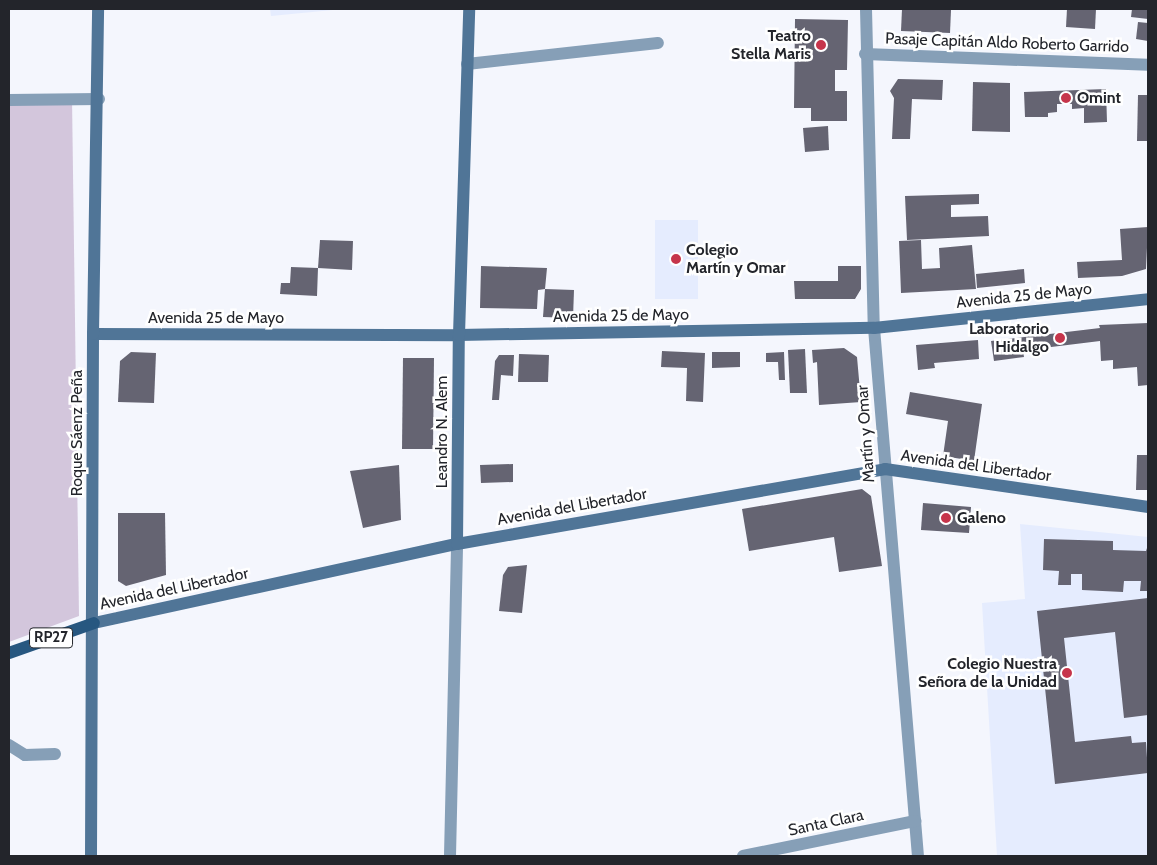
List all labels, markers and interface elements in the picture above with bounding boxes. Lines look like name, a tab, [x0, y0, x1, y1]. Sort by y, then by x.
place label: Teatro Stella Maris	[731, 26, 811, 64]
street label: Pasaje Capitán Aldo Roberto Garrido	[885, 29, 1129, 57]
marker: Teatro Stella Maris	[815, 39, 827, 51]
place label: Omint	[1077, 88, 1121, 108]
marker: Omint	[1059, 91, 1073, 105]
place label: Colegio Martín y Omar	[686, 240, 786, 278]
marker: Colegio Martín y Omar	[670, 253, 682, 265]
street label: Avenida 25 de Mayo	[955, 279, 1093, 313]
street label: Avenida 25 de Mayo	[553, 305, 689, 327]
street label: Avenida 25 de Mayo	[148, 308, 284, 328]
place label: Laboratorio Hidalgo	[969, 319, 1049, 357]
marker: Laboratorio Hidalgo	[1053, 331, 1067, 345]
street label: Roque Sáenz Peña	[67, 370, 87, 496]
street label: Leandro N. Alem	[432, 376, 452, 488]
street label: Martín y Omar	[853, 385, 879, 483]
street label: Avenida del Libertador	[900, 446, 1052, 486]
street label: Avenida del Libertador	[496, 484, 648, 530]
place label: Galeno	[957, 508, 1006, 528]
marker: Galeno	[939, 511, 953, 525]
street label: Avenida del Libertador	[98, 564, 250, 614]
road number: RP27	[28, 626, 74, 650]
place label: Colegio Nuestra Señora de la Unidad	[918, 654, 1057, 692]
marker: Colegio Nuestra Señora de la Unidad	[1061, 667, 1073, 679]
street label: Santa Clara	[787, 806, 865, 840]

